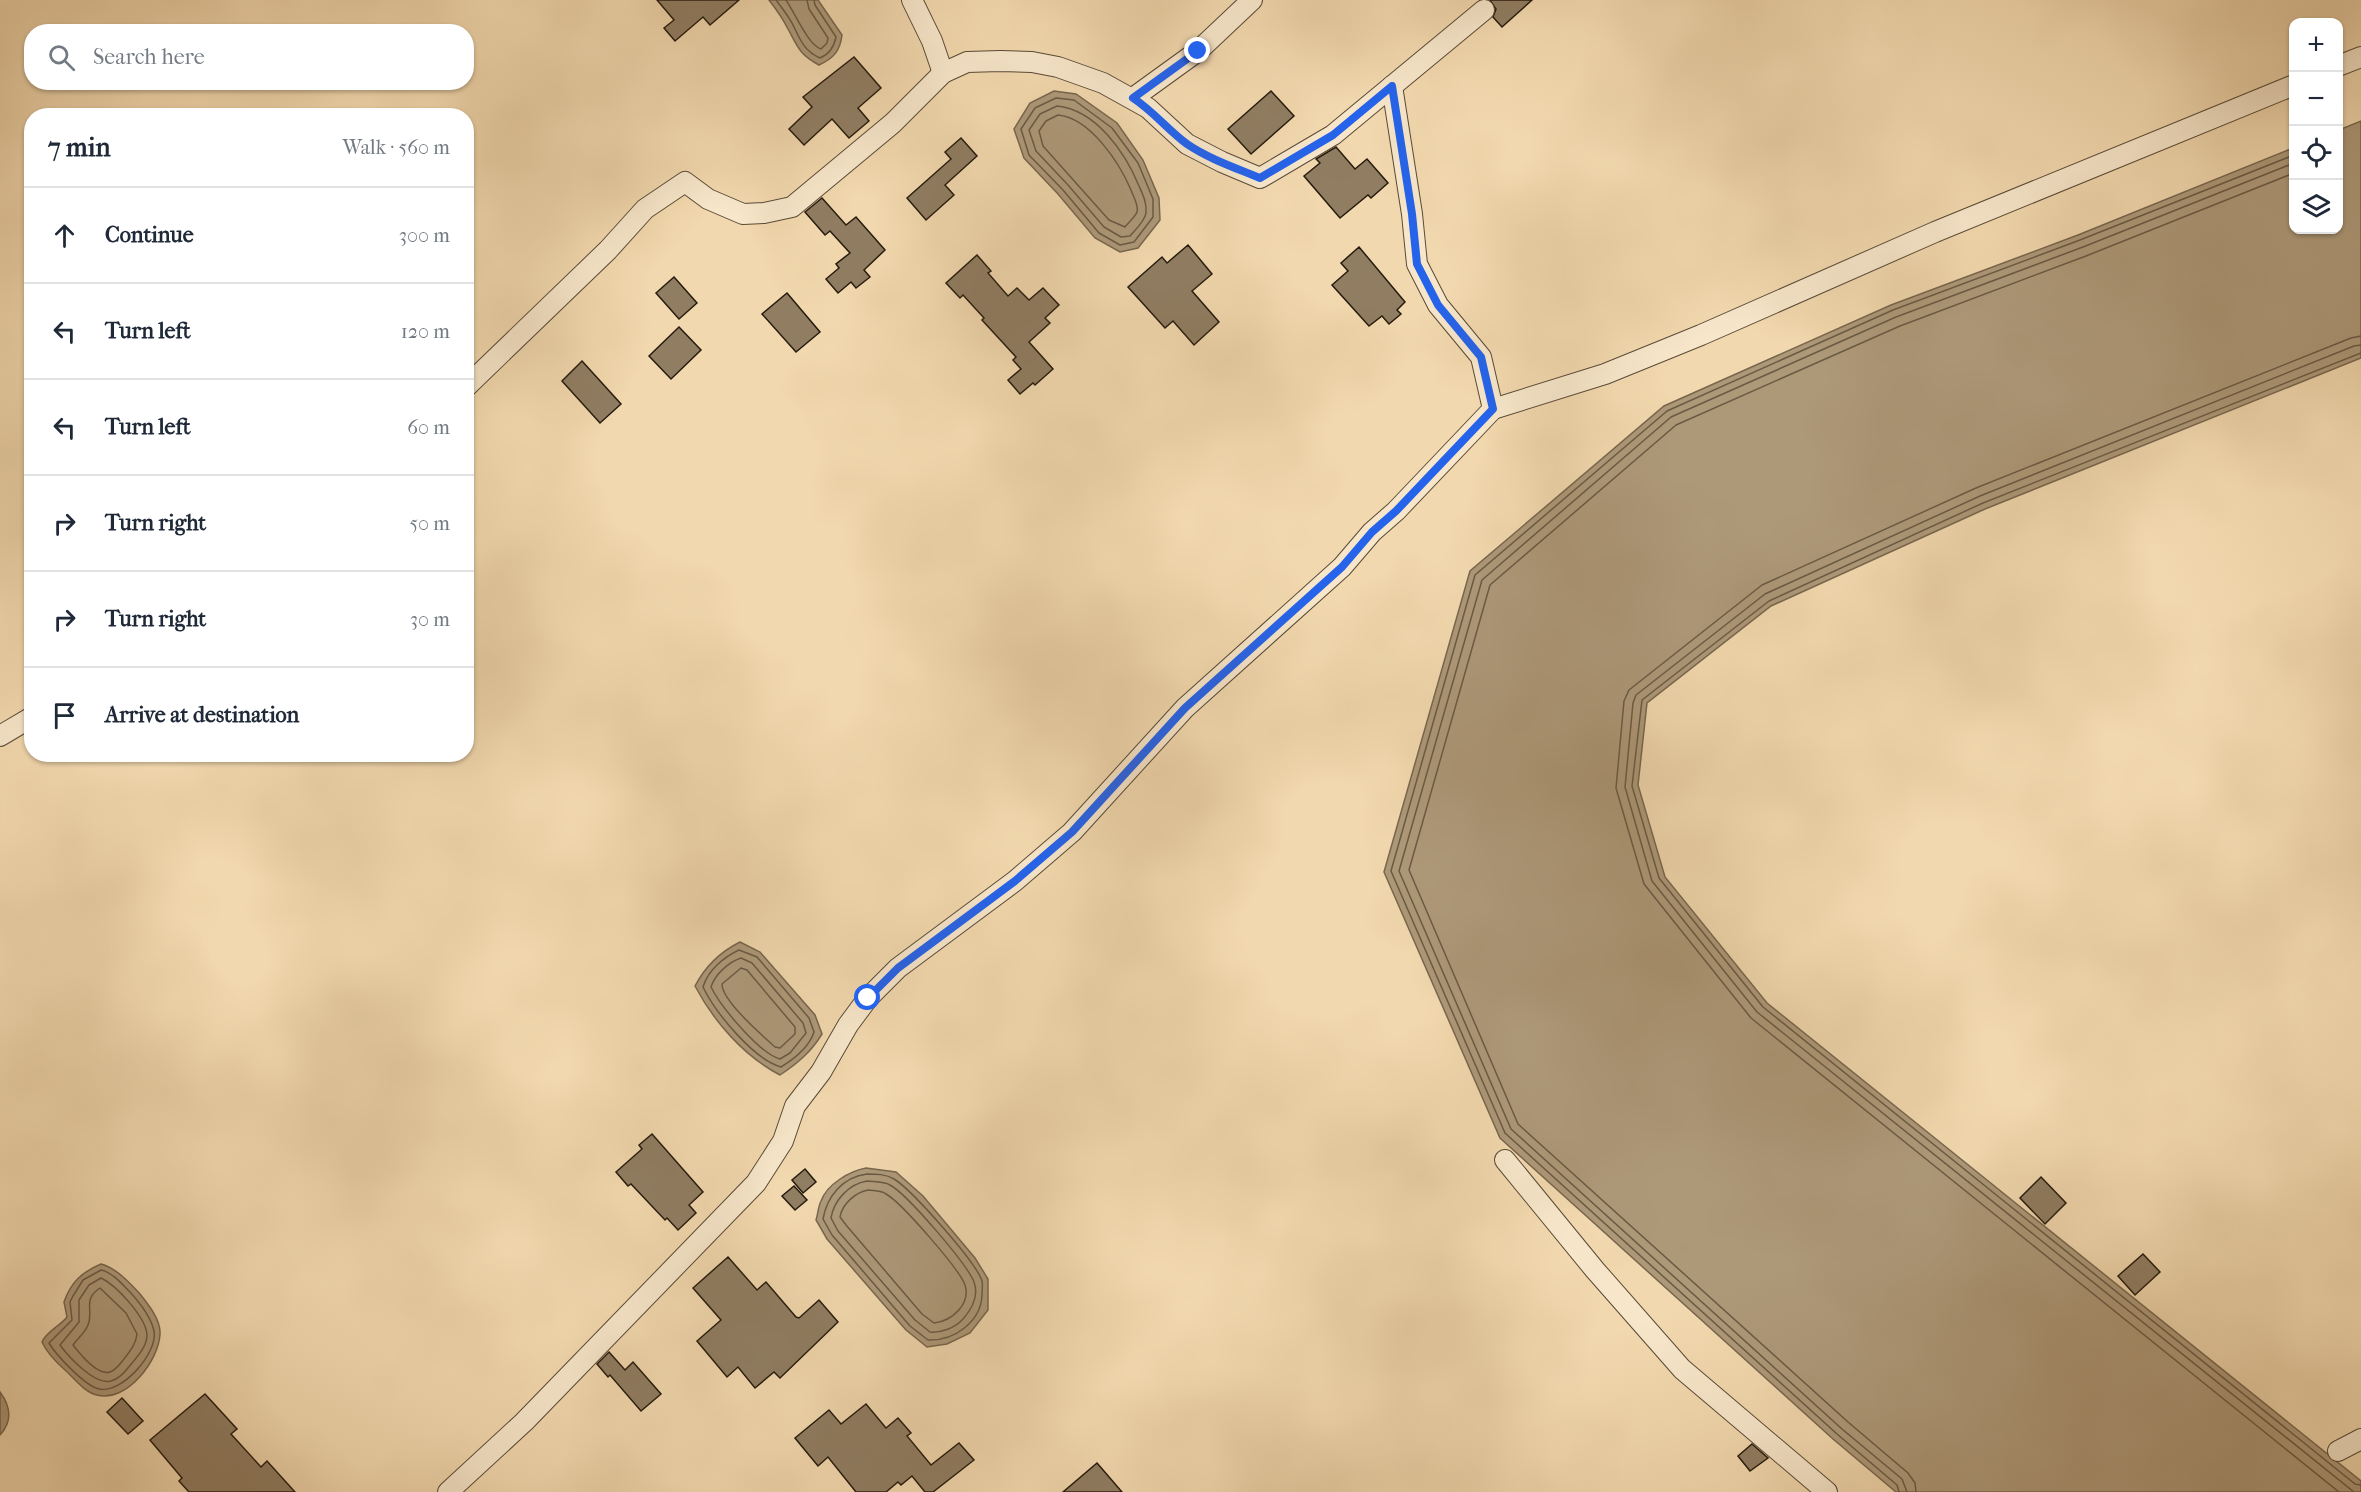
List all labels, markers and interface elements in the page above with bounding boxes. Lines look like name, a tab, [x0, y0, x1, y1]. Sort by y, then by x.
map controls	[2289, 18, 2343, 234]
button: +	[2289, 18, 2343, 72]
search box	[24, 24, 474, 90]
route end	[1184, 37, 1210, 63]
icon: search	[45, 41, 78, 74]
text: Search here	[93, 44, 205, 70]
button: −	[2289, 72, 2343, 126]
button: locate	[2289, 126, 2343, 180]
text: 7 min	[48, 132, 111, 163]
text: Walk · 560 m	[343, 136, 450, 159]
button: layers	[2289, 180, 2343, 234]
icon: ahead	[48, 219, 81, 252]
text: Continue	[105, 222, 194, 248]
text: 300 m	[399, 224, 450, 247]
icon: left	[48, 315, 81, 348]
text: Turn left	[105, 318, 191, 344]
text: 120 m	[401, 320, 450, 343]
icon: left	[48, 411, 81, 444]
text: Turn left	[105, 414, 191, 440]
text: 60 m	[407, 416, 450, 439]
icon: right	[48, 507, 81, 540]
text: Turn right	[105, 510, 206, 536]
text: 50 m	[409, 512, 450, 535]
icon: right	[48, 603, 81, 636]
text: Turn right	[105, 606, 206, 632]
text: 30 m	[410, 608, 450, 631]
icon: arrive	[48, 699, 81, 732]
text: Arrive at destination	[105, 702, 299, 728]
route start	[854, 984, 880, 1010]

